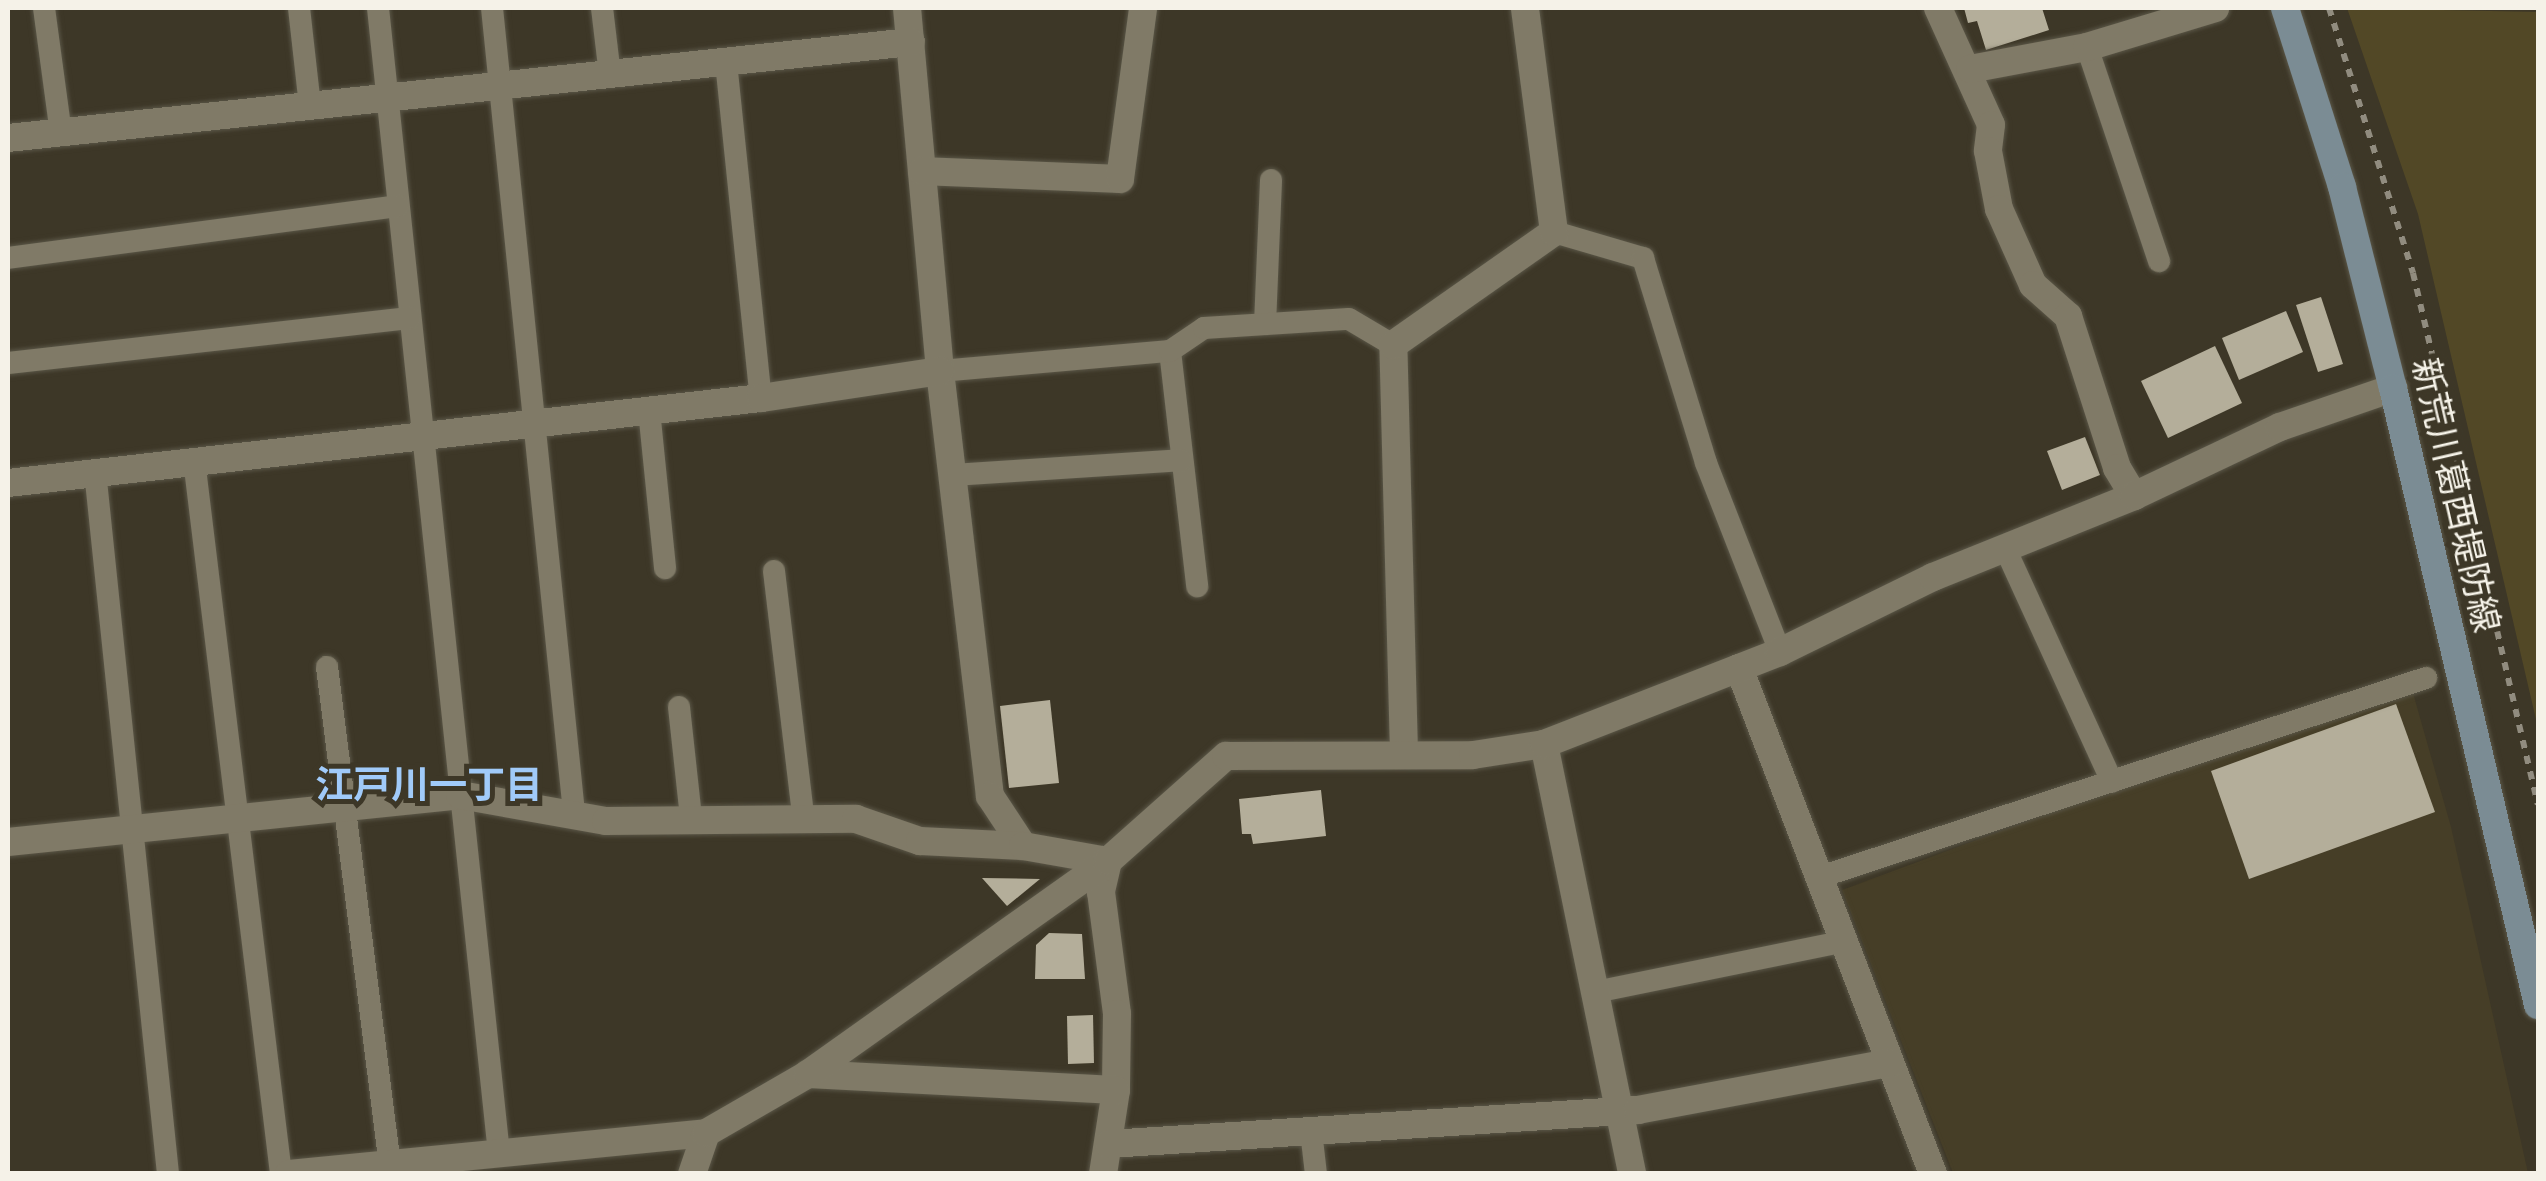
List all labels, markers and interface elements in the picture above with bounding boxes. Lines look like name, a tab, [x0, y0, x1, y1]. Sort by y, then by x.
street label: 新荒川葛西堤防線	[2405, 354, 2509, 636]
district label: 江戸川一丁目	[315, 761, 543, 807]

